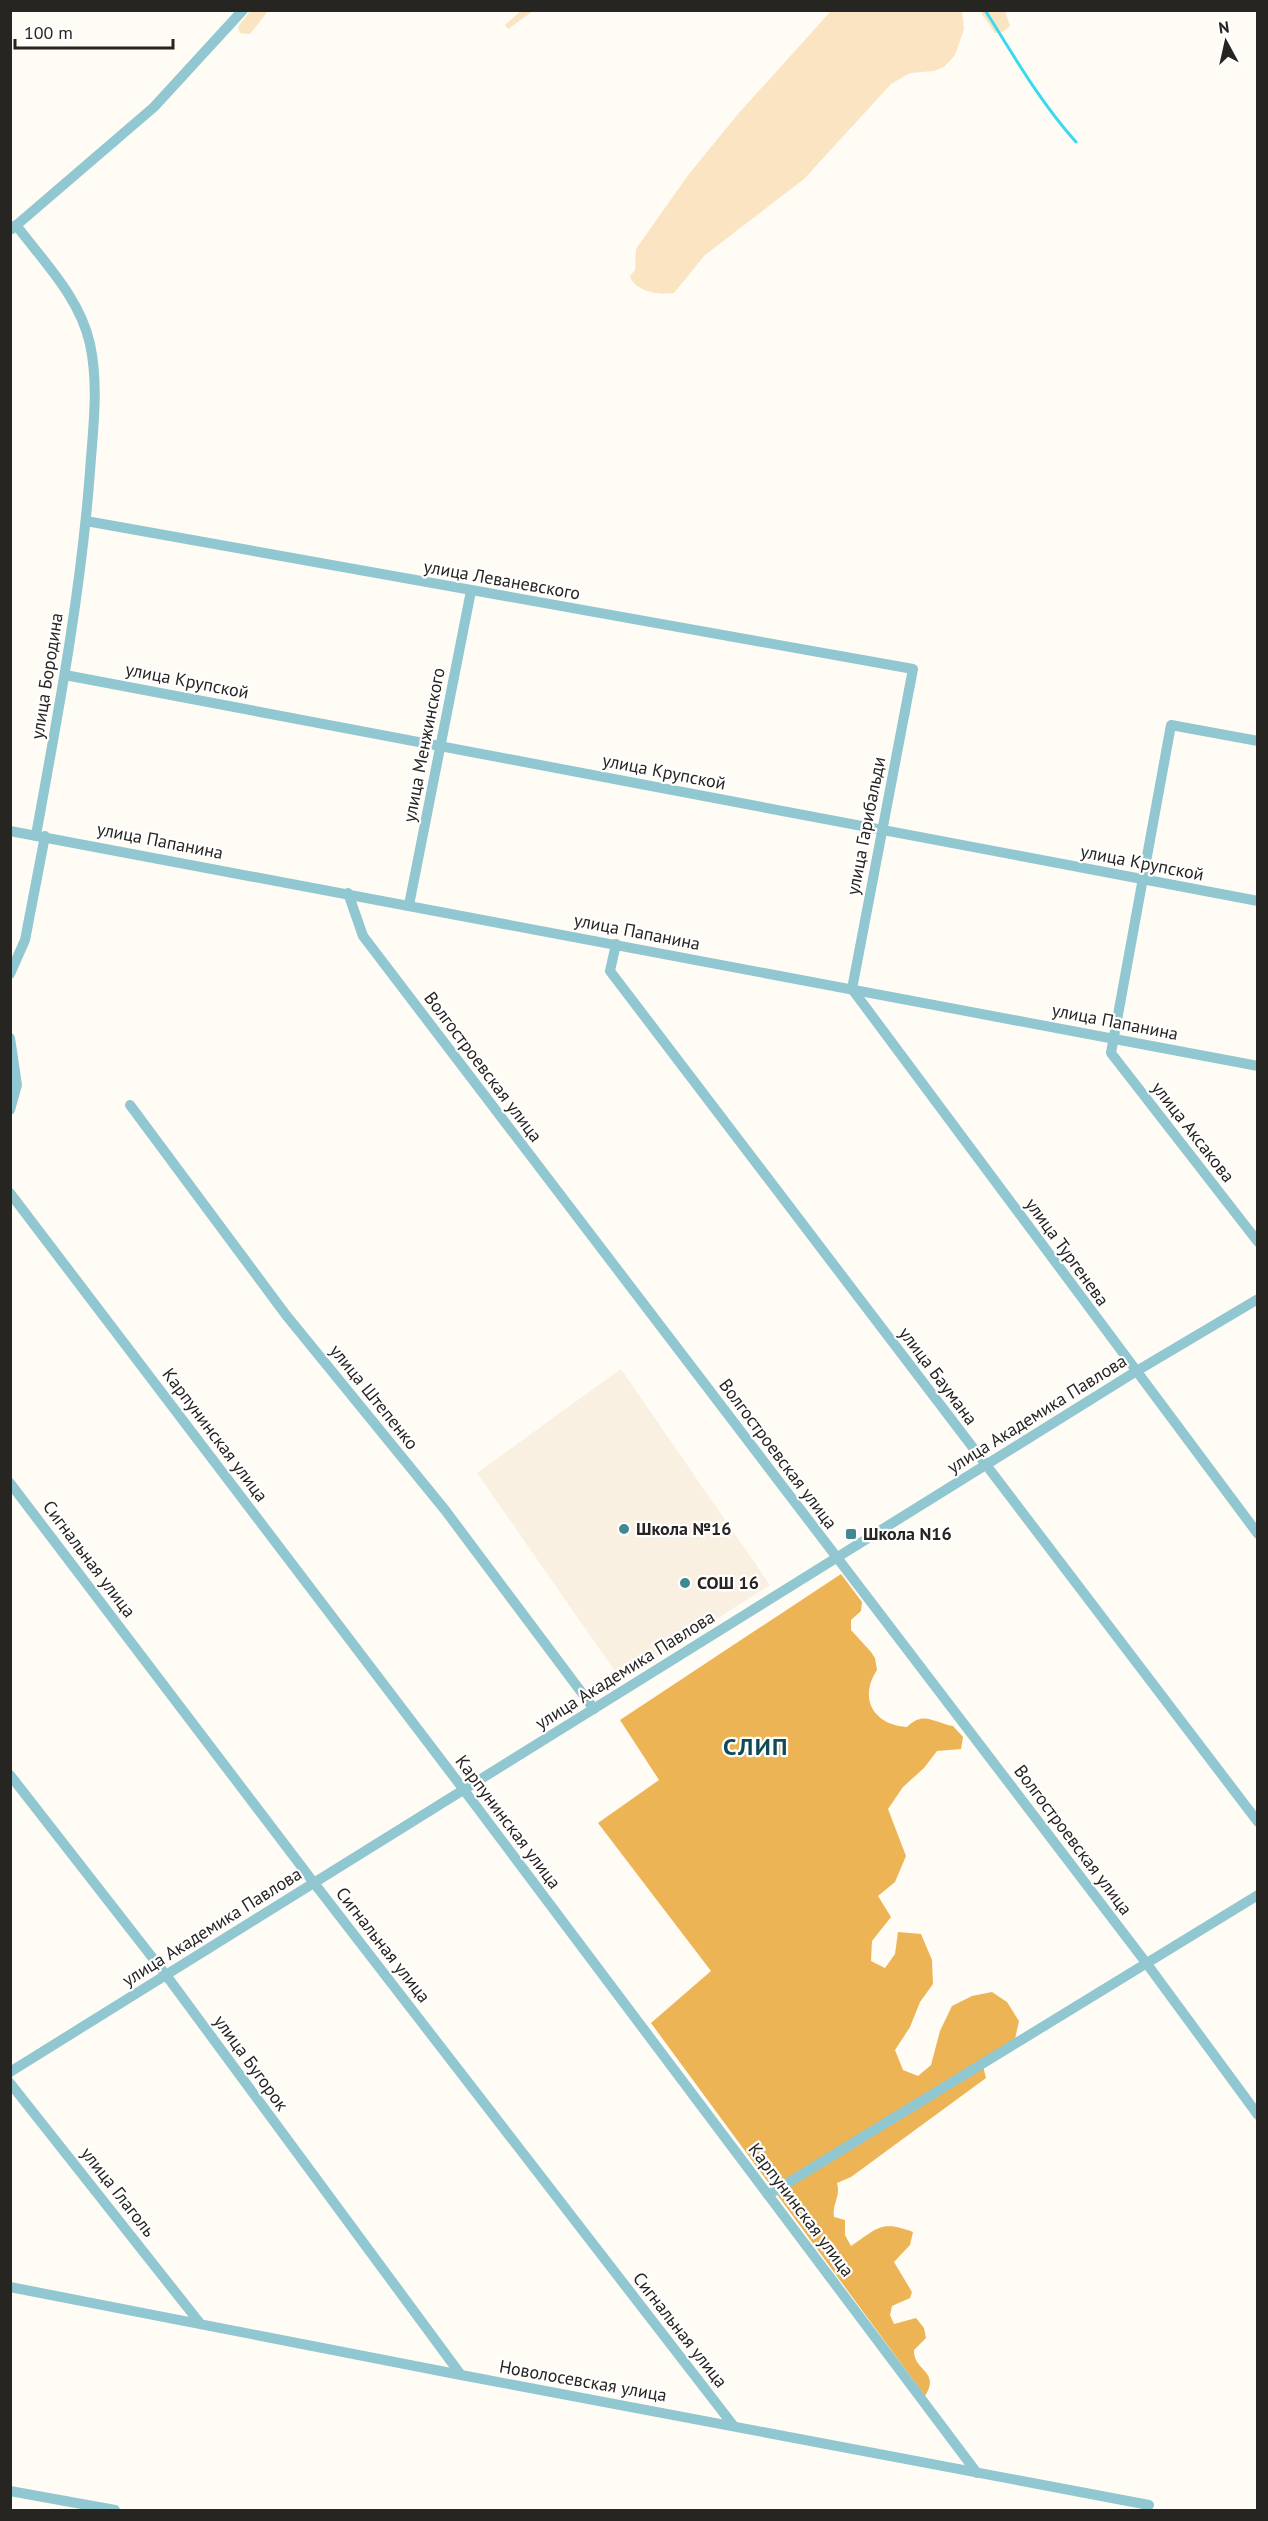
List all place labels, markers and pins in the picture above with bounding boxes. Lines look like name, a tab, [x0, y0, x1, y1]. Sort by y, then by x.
place label: Школа №16	[636, 1517, 731, 1540]
marker: Школа №16	[617, 1522, 631, 1536]
place label: Школа N16	[863, 1522, 952, 1545]
marker: Школа N16	[844, 1527, 858, 1541]
place label: СОШ 16	[697, 1571, 759, 1594]
marker: СОШ 16	[678, 1576, 692, 1590]

